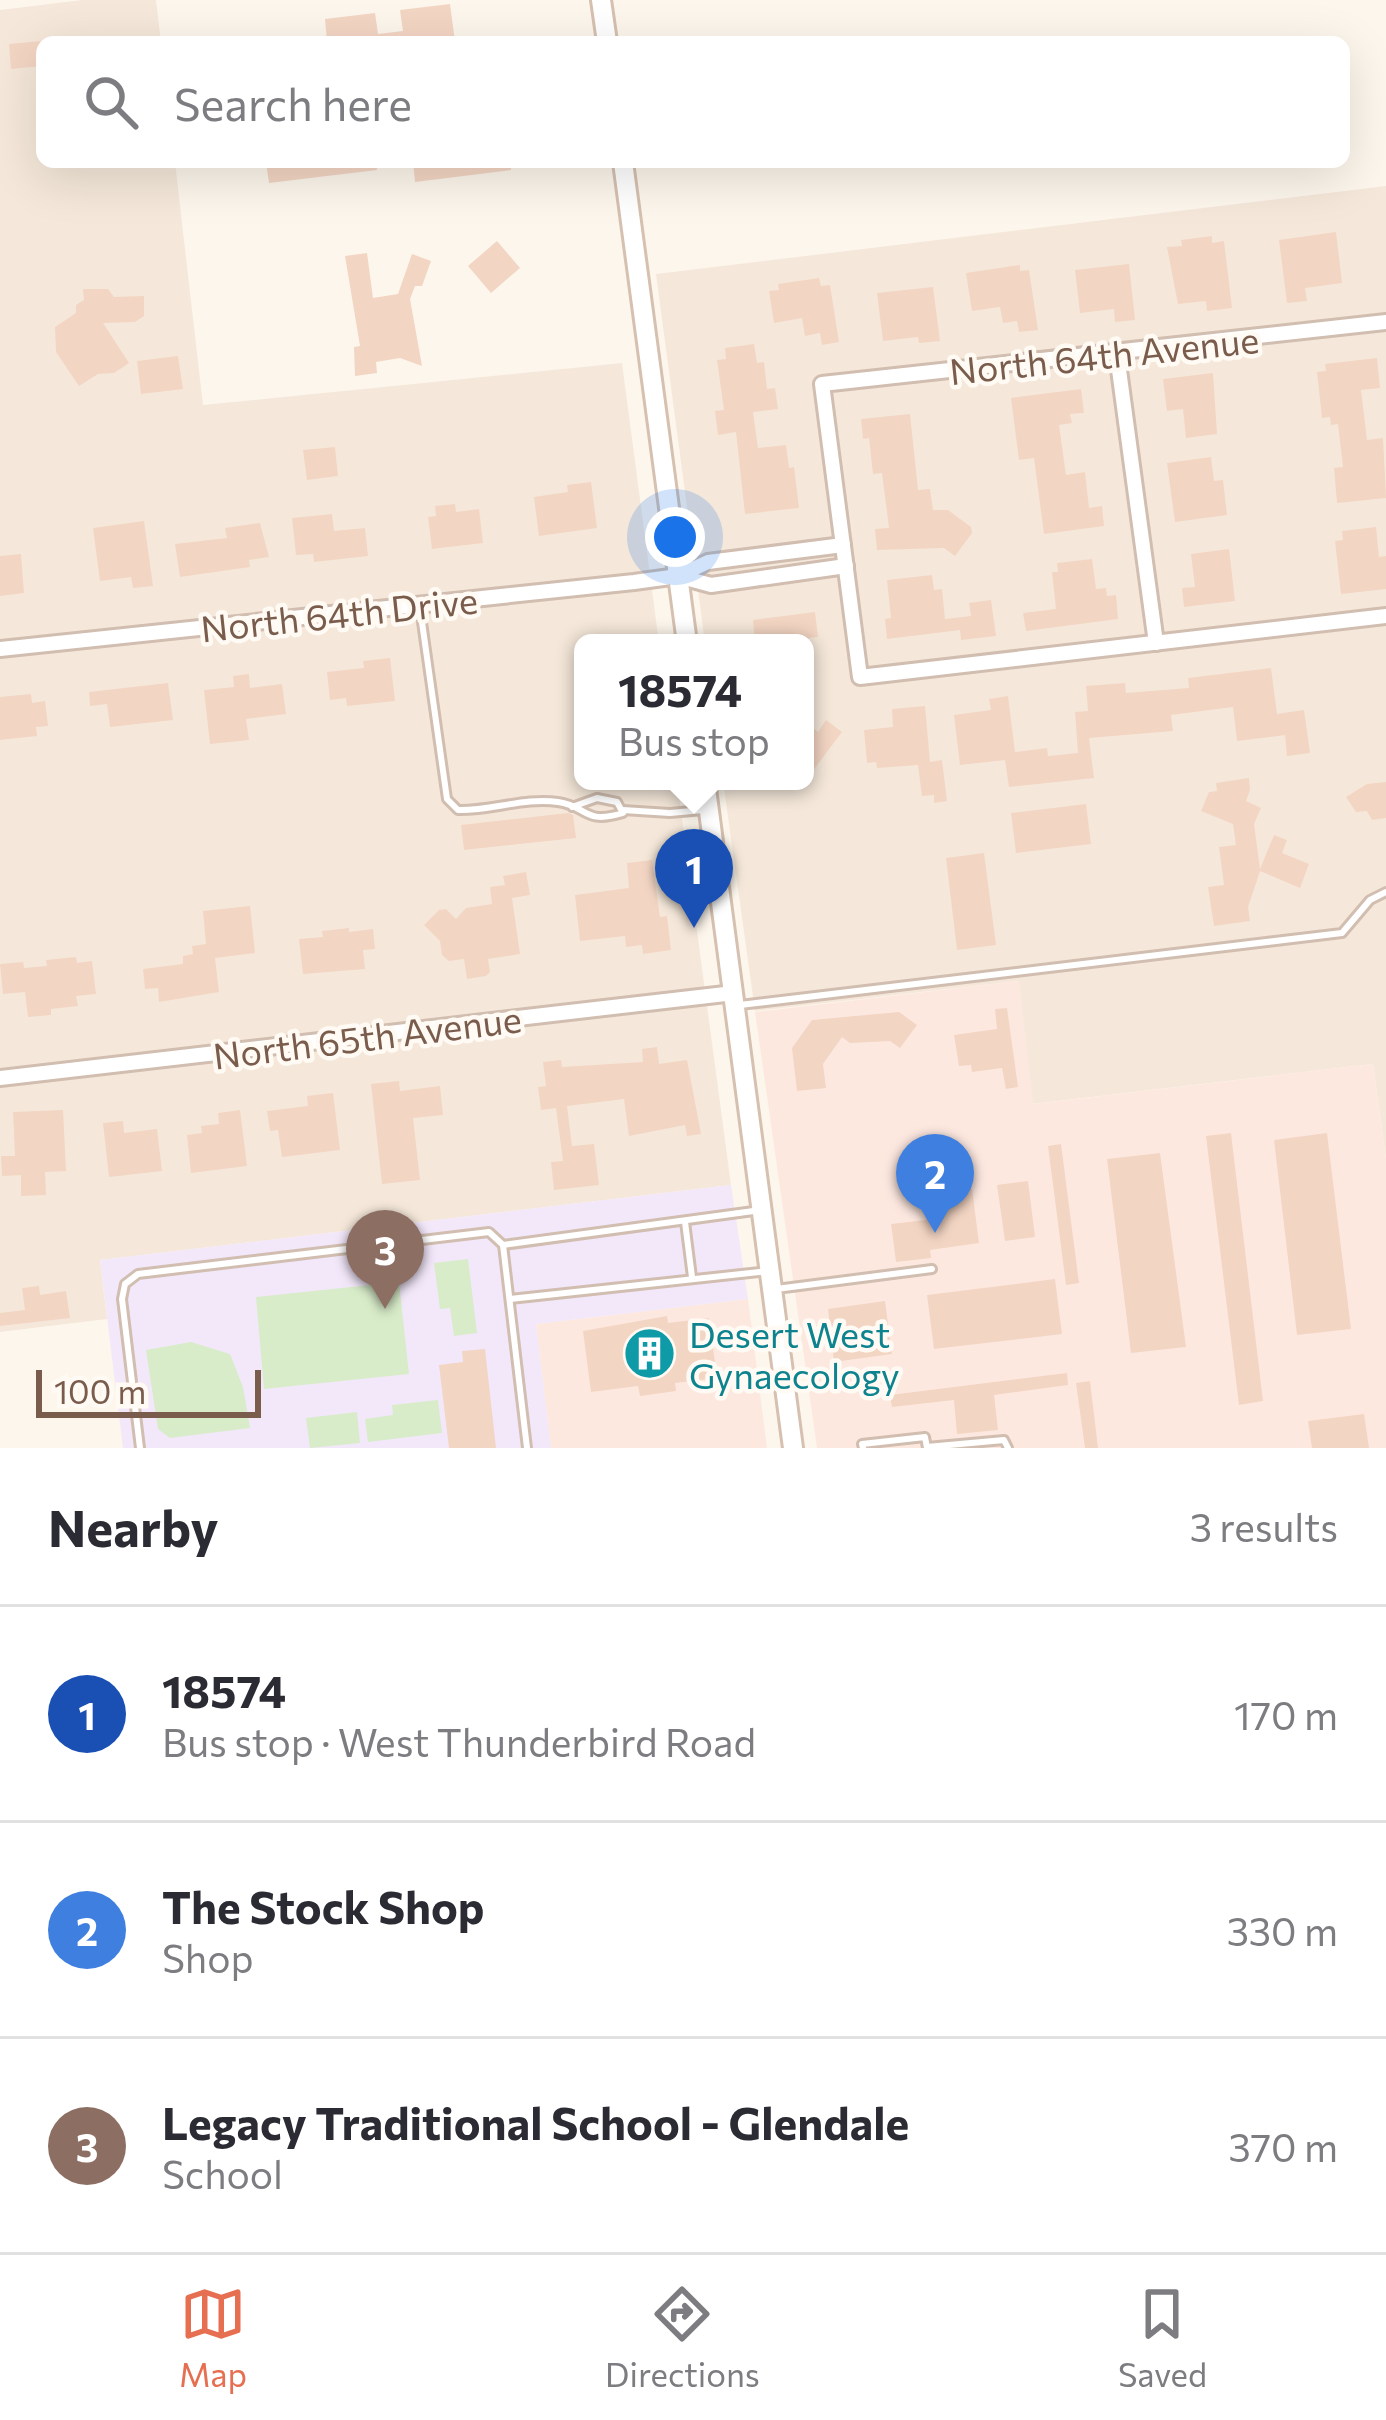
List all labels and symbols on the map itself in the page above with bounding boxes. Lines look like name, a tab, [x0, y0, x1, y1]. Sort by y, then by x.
street label: North 64th Avenue	[947, 316, 1261, 392]
your location	[645, 507, 705, 567]
street label: North 64th Drive	[198, 577, 480, 649]
pin: 1	[655, 829, 733, 928]
street label: North 65th Avenue	[210, 995, 524, 1077]
pin: 2	[896, 1134, 974, 1233]
pin: 3	[346, 1210, 424, 1309]
place label: Desert West Gynaecology	[689, 1311, 900, 1396]
building icon: Desert West Gynaecology	[622, 1326, 678, 1382]
scale bar	[36, 1364, 261, 1417]

